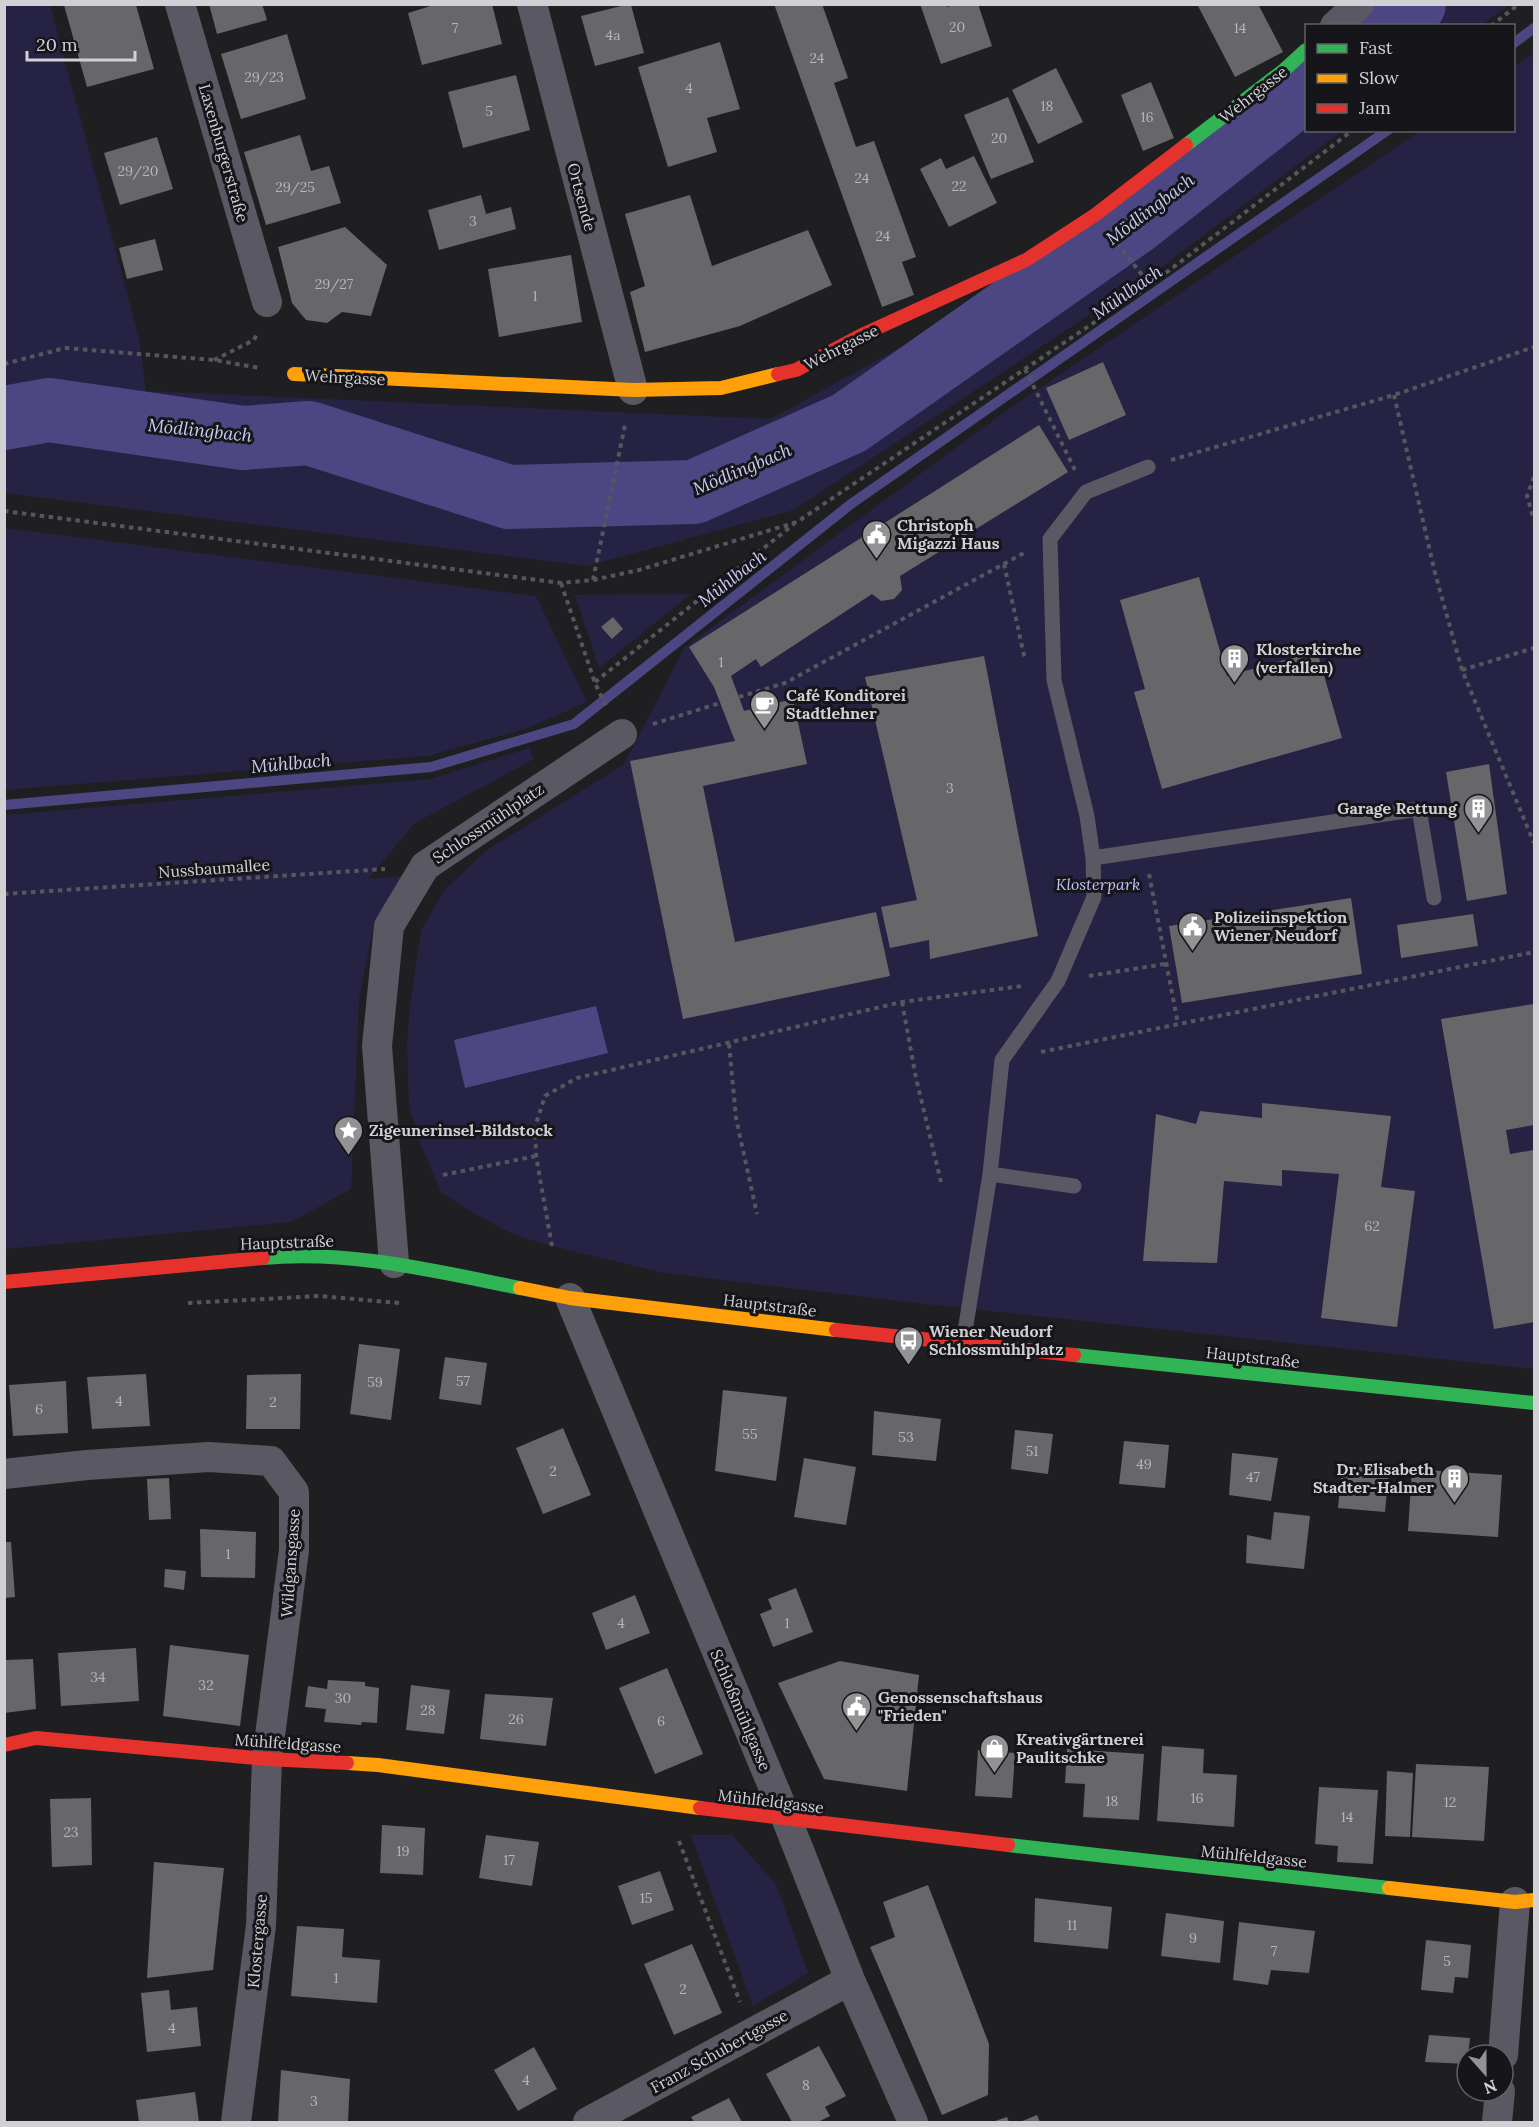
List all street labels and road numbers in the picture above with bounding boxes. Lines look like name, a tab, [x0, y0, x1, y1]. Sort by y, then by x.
street label: Wehrgasse	[1215, 61, 1291, 127]
street label: Laxenburgerstraße	[195, 82, 253, 225]
street label: Ortsende	[563, 161, 601, 234]
street label: Wehrgasse	[800, 320, 882, 374]
street label: Wehrgasse	[304, 365, 386, 389]
street label: Schlossmühlplatz	[429, 778, 547, 868]
street label: Nussbaumallee	[157, 854, 271, 882]
street label: Hauptstraße	[240, 1230, 335, 1254]
street label: Hauptstraße	[722, 1289, 818, 1321]
street label: Hauptstraße	[1205, 1342, 1301, 1372]
street label: Wildgansgasse	[276, 1508, 304, 1618]
street label: Schloßmühlgasse	[706, 1646, 776, 1774]
street label: Mühlfeldgasse	[234, 1729, 342, 1757]
street label: Mühlfeldgasse	[717, 1785, 825, 1817]
street label: Mühlfeldgasse	[1200, 1840, 1308, 1872]
street label: Klostergasse	[243, 1893, 271, 1989]
street label: Franz Schubertgasse	[647, 2005, 792, 2097]

